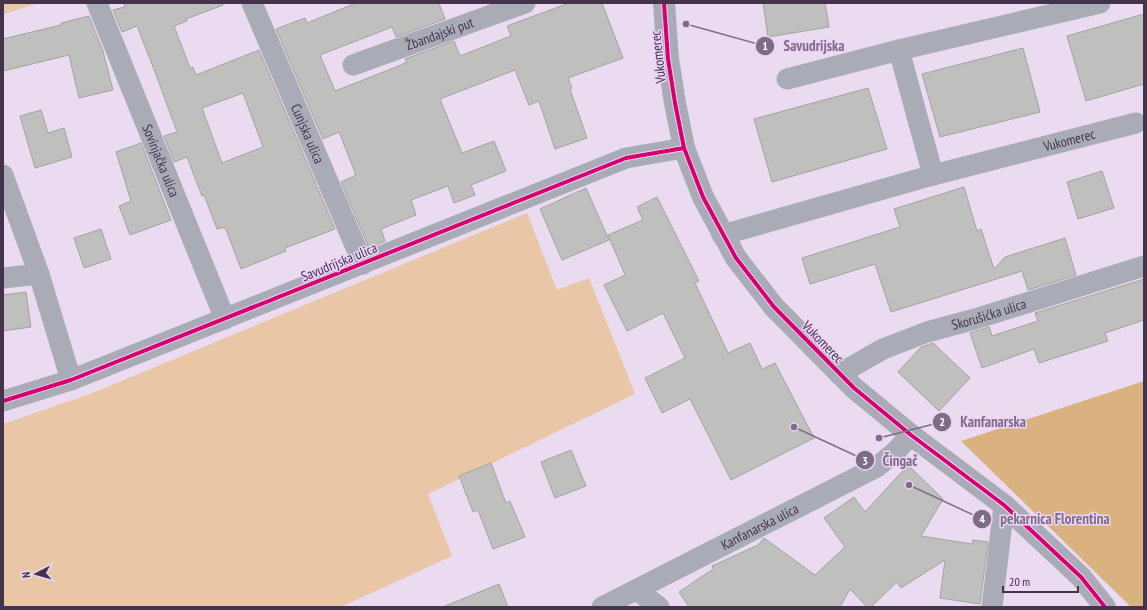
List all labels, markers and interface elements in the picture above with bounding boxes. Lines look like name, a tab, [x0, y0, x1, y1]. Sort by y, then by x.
street label: Žbandajski put	[403, 13, 476, 54]
street label: Vukomerec	[646, 30, 670, 85]
callout: Savudrijska	[755, 33, 852, 60]
text: Savudrijska	[784, 36, 844, 55]
text: 1	[762, 38, 768, 53]
street label: Cunjska ulica	[287, 101, 328, 166]
street label: Sovinjačka ulica	[138, 121, 184, 200]
street label: Vukomerec	[1040, 125, 1097, 156]
street label: Savudrijska ulica	[298, 239, 380, 285]
street label: Skorušićka ulica	[949, 295, 1028, 334]
street label: Vukomerec	[798, 316, 848, 367]
callout: Kanfanarska	[932, 409, 1034, 436]
text: Kanfanarska	[960, 412, 1026, 431]
text: 2	[939, 414, 945, 429]
callout: Čingač	[855, 447, 926, 474]
text: Čingač	[882, 451, 918, 470]
text: 3	[862, 453, 868, 468]
street label: Kanfanarska ulica	[718, 499, 802, 554]
callout: pekarnica Florentina	[972, 506, 1118, 533]
text: pekarnica Florentina	[1000, 509, 1110, 528]
text: 4	[979, 511, 985, 526]
north arrow	[16, 554, 56, 594]
scale bar	[1003, 568, 1078, 594]
text: N	[19, 571, 33, 579]
text: 20 m	[1009, 574, 1030, 589]

